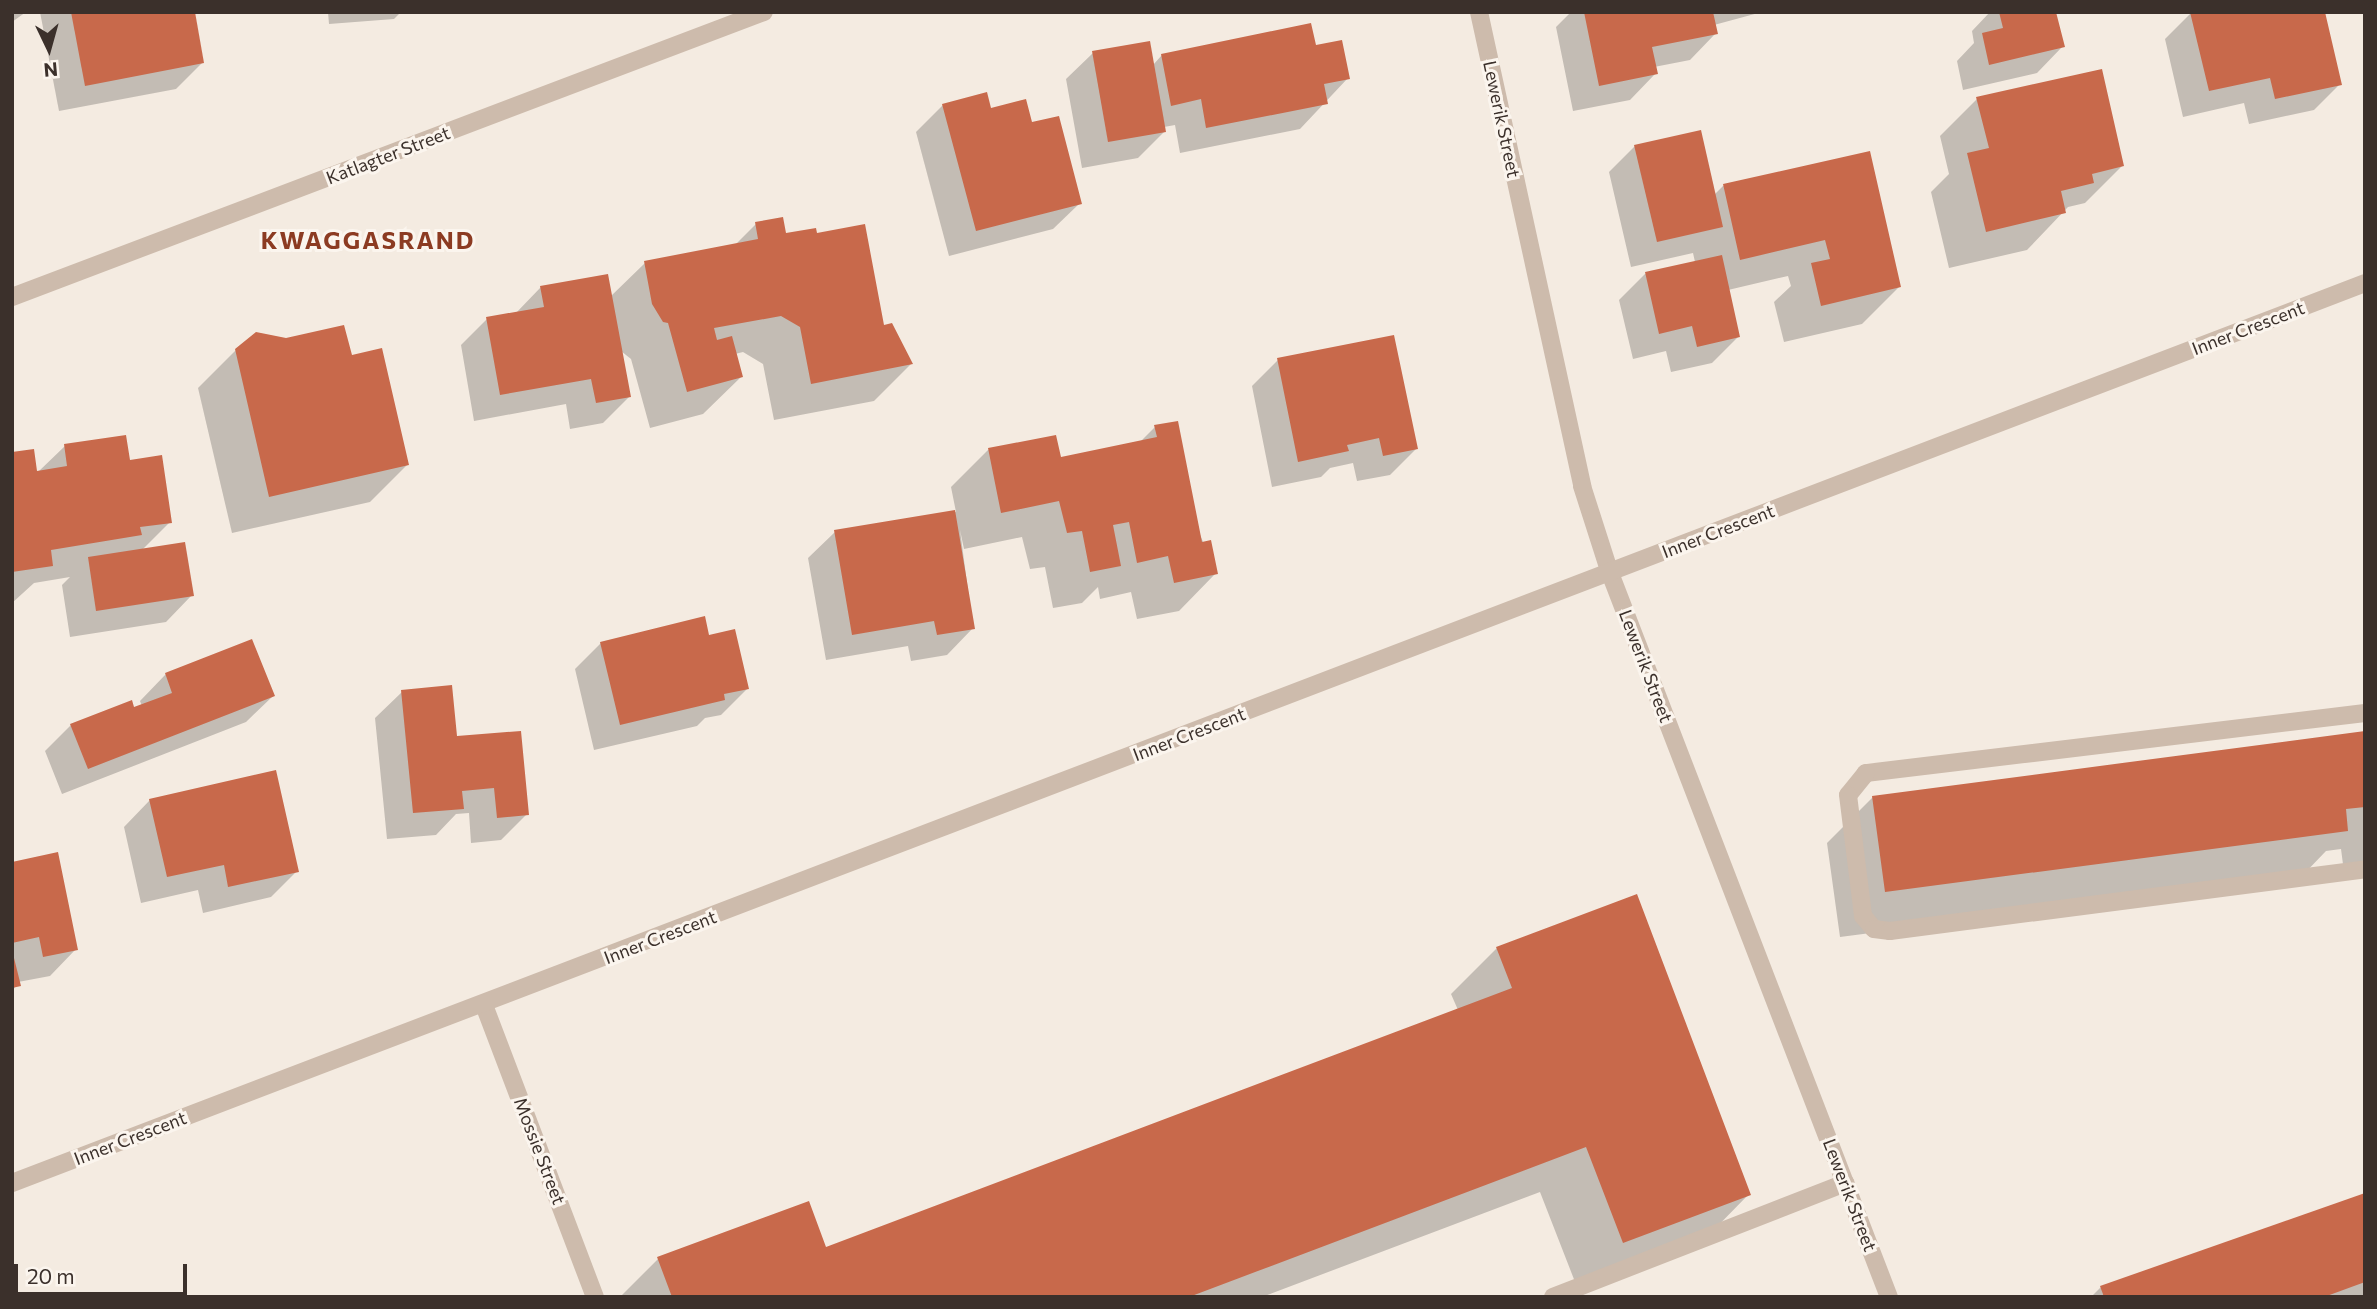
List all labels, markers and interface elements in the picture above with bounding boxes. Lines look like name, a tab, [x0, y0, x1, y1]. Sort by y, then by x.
north arrow	[14, 14, 84, 84]
text: N	[43, 58, 59, 82]
street label: Lewerik Street	[1479, 59, 1525, 179]
street label: Katlagter Street	[323, 121, 453, 189]
district label: KWAGGASRAND	[262, 226, 474, 254]
street label: Inner Crescent	[2189, 297, 2307, 359]
street label: Inner Crescent	[1659, 500, 1777, 562]
street label: Lewerik Street	[1615, 607, 1677, 725]
street label: Inner Crescent	[1130, 703, 1248, 765]
street label: Inner Crescent	[601, 906, 719, 968]
street label: Mossie Street	[510, 1095, 570, 1207]
street label: Inner Crescent	[71, 1107, 189, 1169]
street label: Lewerik Street	[1819, 1136, 1881, 1254]
scale bar	[18, 1250, 191, 1294]
text: 20 m	[27, 1263, 75, 1288]

